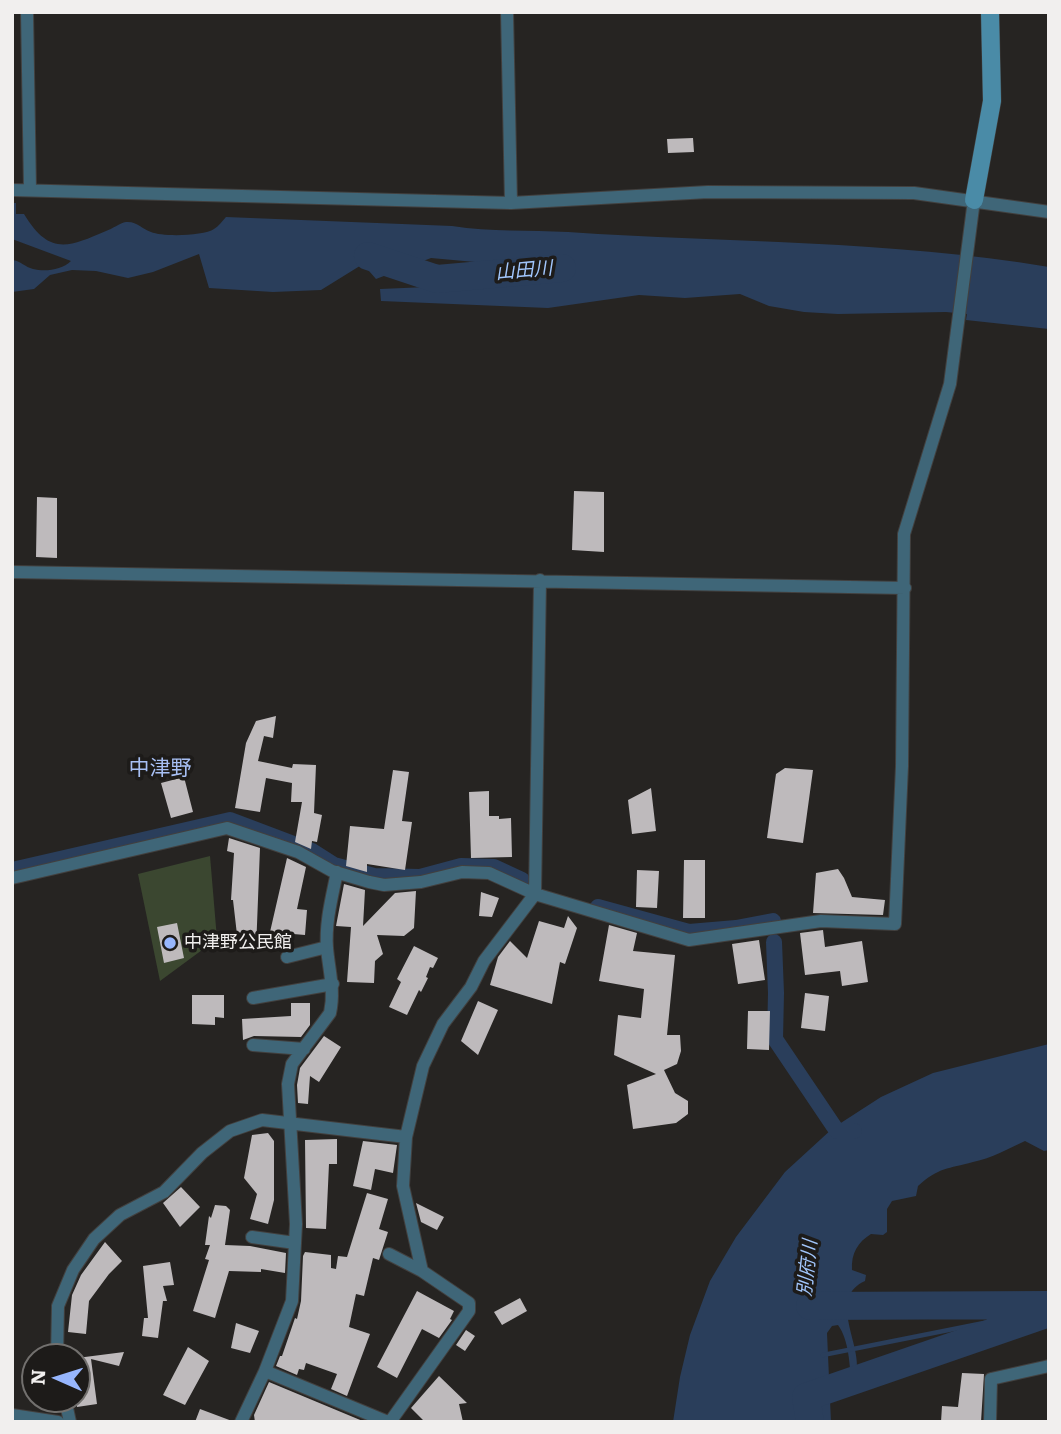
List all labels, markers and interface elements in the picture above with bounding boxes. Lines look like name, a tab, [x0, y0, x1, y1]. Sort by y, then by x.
water label: 山田川	[495, 257, 553, 285]
district label: 中津野	[129, 756, 191, 782]
place label: 中津野公民館	[184, 932, 292, 954]
marker: 中津野公民館	[162, 935, 178, 951]
water label: 別府川	[794, 1238, 822, 1298]
north arrow	[21, 1343, 91, 1413]
text: N	[23, 1368, 51, 1386]

